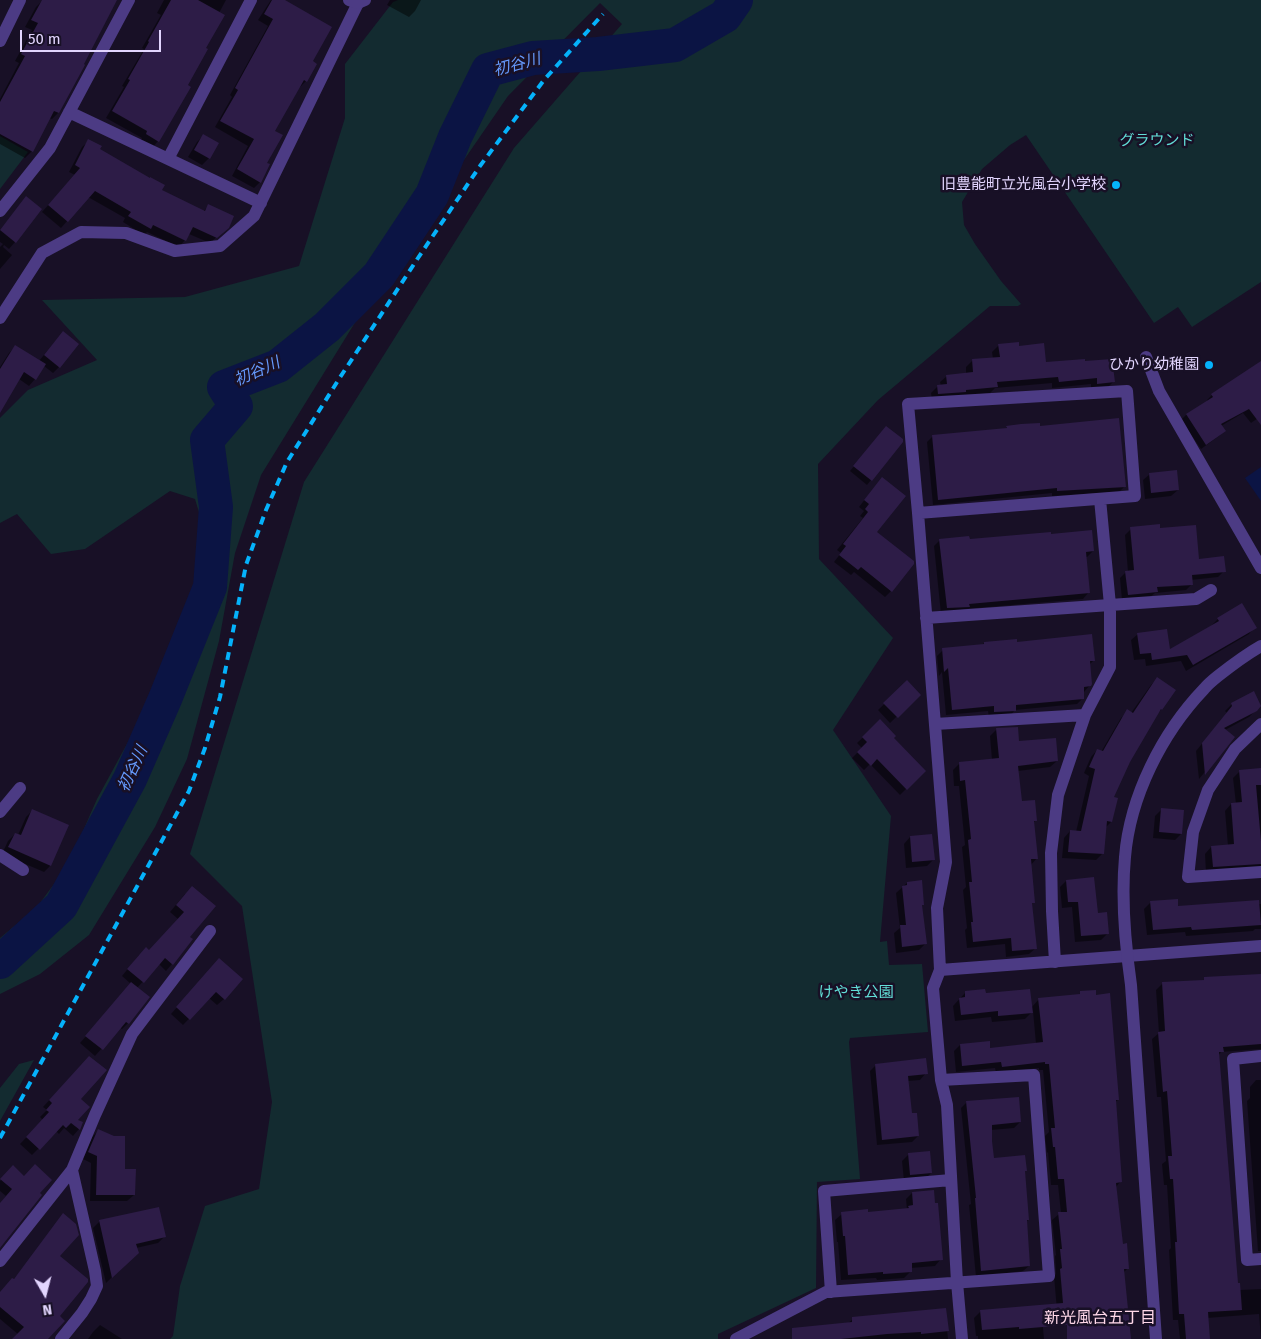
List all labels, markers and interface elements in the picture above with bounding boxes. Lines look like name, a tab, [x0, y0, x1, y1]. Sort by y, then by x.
scale bar	[22, 20, 164, 52]
text: 50 m	[28, 30, 61, 48]
water label: 初谷川	[491, 50, 543, 80]
park label: グラウンド	[1120, 132, 1194, 150]
place label: 旧豊能町立光風台小学校	[941, 176, 1106, 194]
marker: 旧豊能町立光風台小学校	[1110, 179, 1122, 191]
water label: 初谷川	[231, 353, 283, 391]
place label: ひかり幼稚園	[1109, 356, 1199, 374]
marker: ひかり幼稚園	[1203, 359, 1215, 371]
water label: 初谷川	[114, 743, 152, 795]
park label: けやき公園	[819, 984, 893, 1002]
north arrow	[20, 1269, 70, 1319]
text: N	[41, 1300, 53, 1318]
district label: 新光風台五丁目	[1044, 1309, 1156, 1329]

